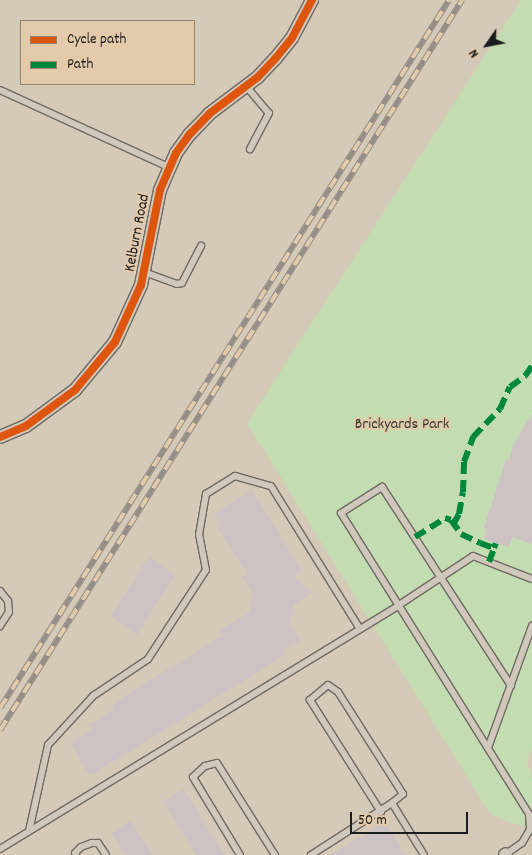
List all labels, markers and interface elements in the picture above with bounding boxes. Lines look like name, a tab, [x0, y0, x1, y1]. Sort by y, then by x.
legend	[20, 20, 195, 85]
north arrow	[462, 20, 512, 70]
text: Cycle path	[67, 29, 126, 51]
text: N	[464, 45, 485, 62]
text: Path	[67, 54, 93, 76]
street label: Kelburn Road	[121, 192, 155, 274]
park label: Brickyards Park	[355, 415, 449, 435]
scale bar	[352, 802, 470, 834]
text: 50 m	[358, 810, 387, 832]

